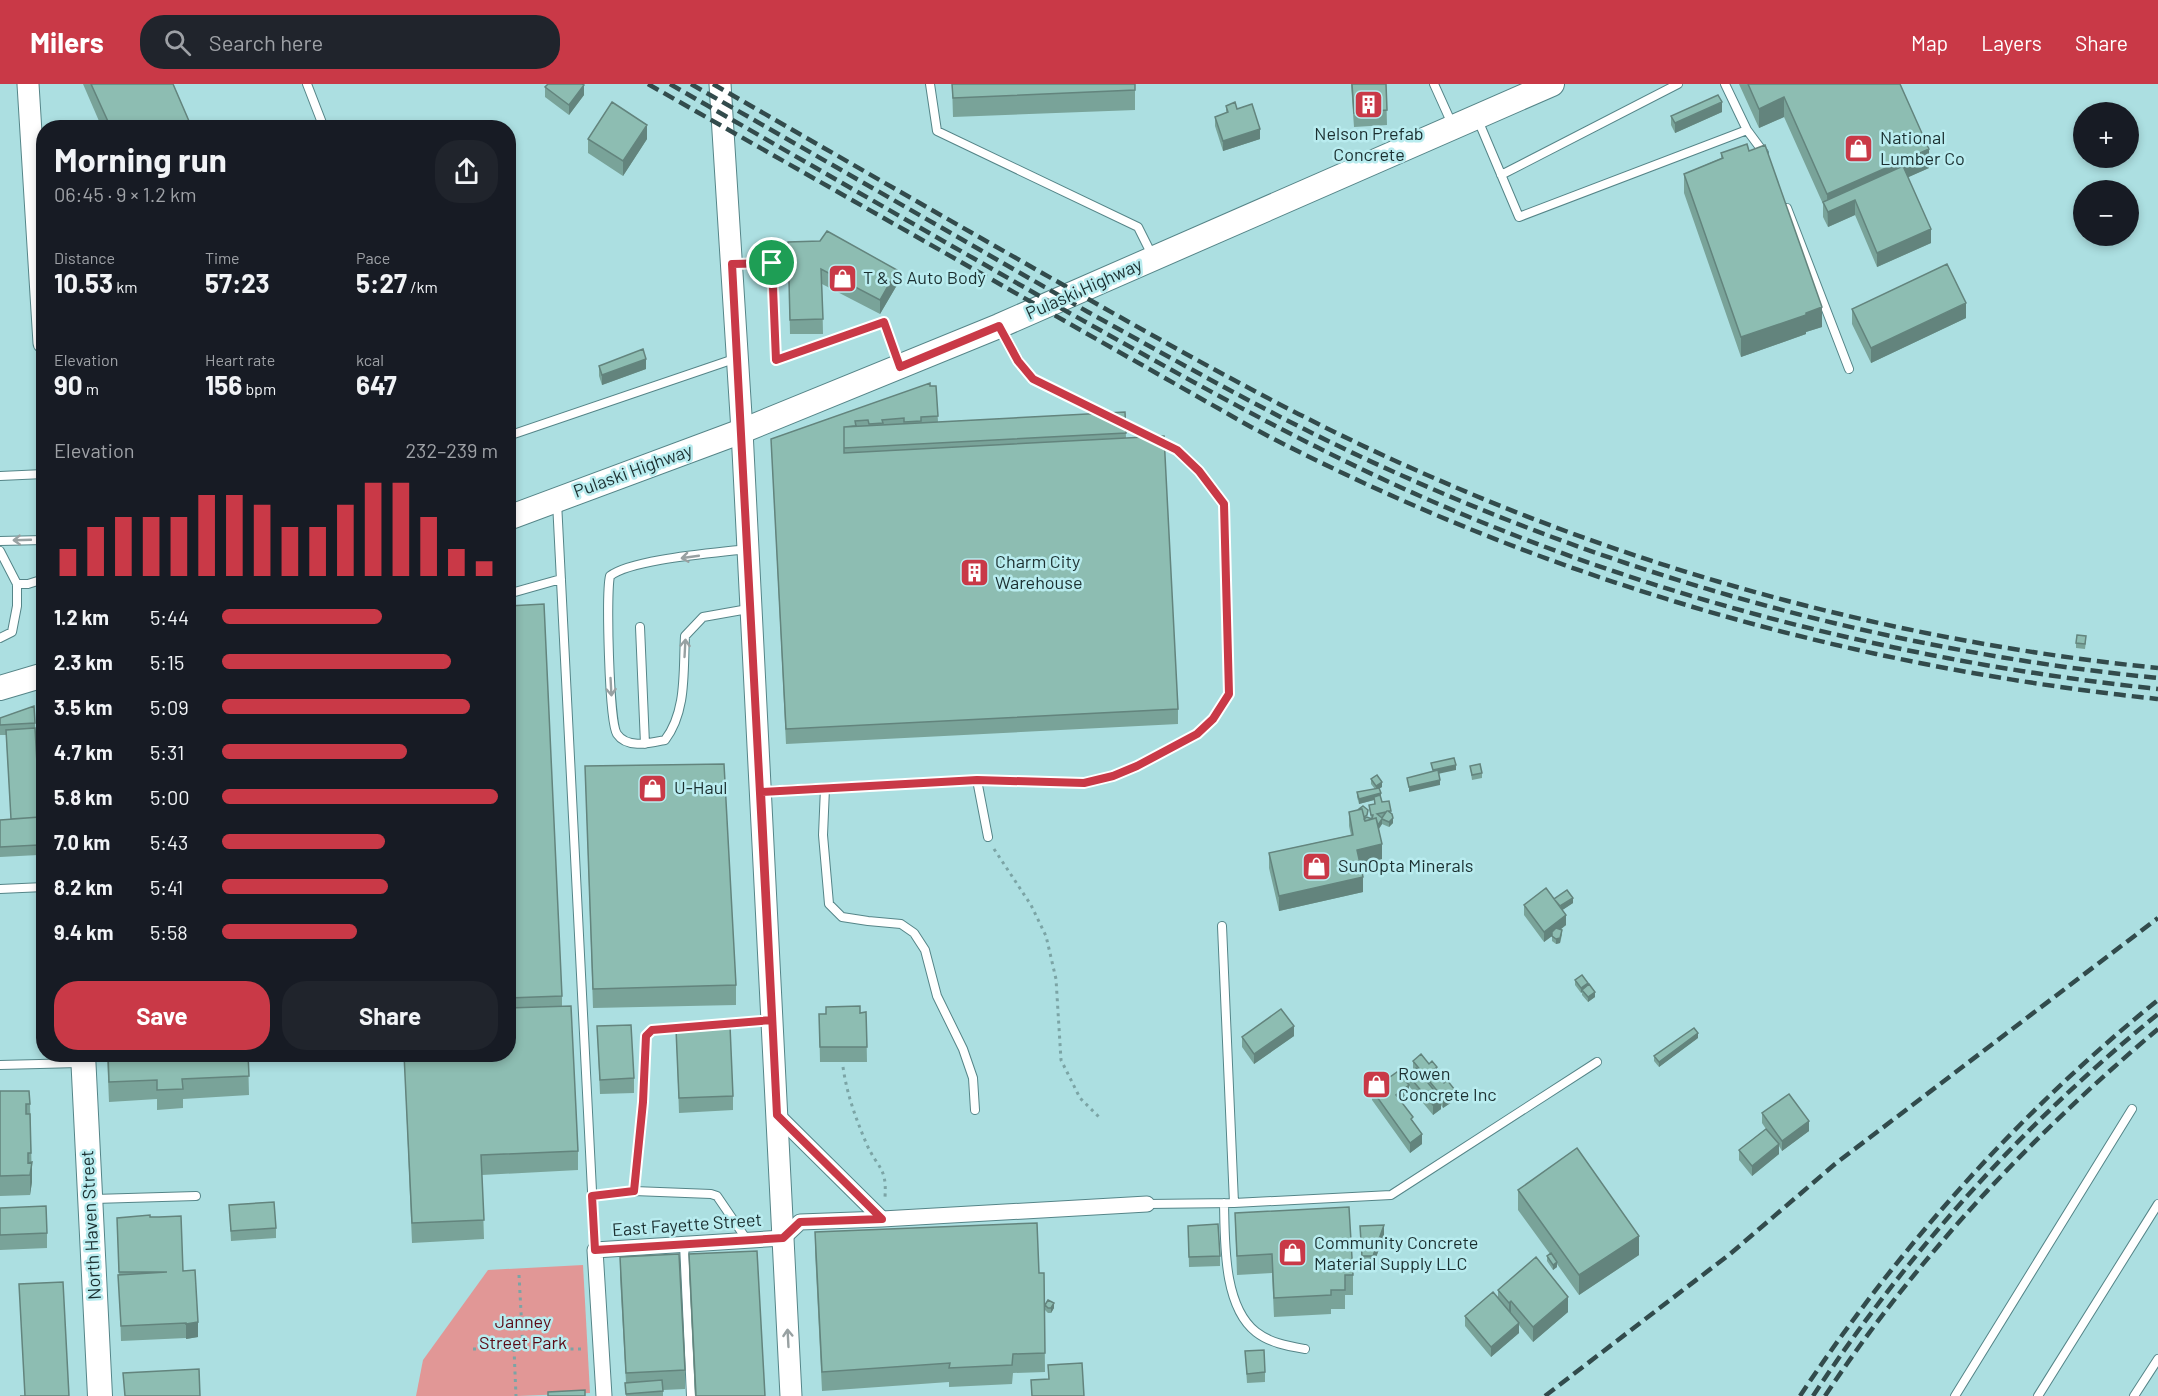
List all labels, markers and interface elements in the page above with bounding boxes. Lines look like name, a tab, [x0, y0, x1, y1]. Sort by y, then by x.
search box	[140, 15, 560, 69]
text: Milers	[30, 25, 104, 59]
icon: search	[161, 26, 194, 59]
text: Search here	[209, 29, 323, 55]
text: Map	[1911, 30, 1948, 55]
text: Layers	[1981, 30, 2042, 55]
text: Share	[2075, 30, 2128, 55]
building icon: Nelson Prefab Concrete	[1353, 89, 1385, 121]
map controls	[2073, 102, 2139, 246]
button: +	[2073, 102, 2139, 168]
place label: Nelson Prefab Concrete	[1314, 122, 1424, 165]
place label: National Lumber Co	[1880, 126, 1965, 169]
shop icon: National Lumber Co	[1843, 132, 1875, 164]
text: Morning run	[54, 139, 227, 179]
button: share	[435, 140, 498, 203]
button: −	[2073, 180, 2139, 246]
text: 06:45 · 9 × 1.2 km	[54, 182, 197, 206]
pin	[746, 237, 797, 288]
icon: arrive	[755, 246, 788, 279]
text: Distance	[54, 248, 115, 267]
text: Time	[205, 248, 240, 267]
text: Pace	[356, 248, 390, 267]
street label: Pulaski Highway	[1022, 253, 1145, 324]
shop icon: T & S Auto Body	[826, 262, 858, 294]
place label: T & S Auto Body	[863, 266, 986, 288]
text: 10.53	[54, 267, 113, 298]
text: 57:23	[205, 267, 270, 298]
text: 5:27	[356, 267, 407, 298]
text: km	[113, 277, 138, 296]
text: /km	[407, 277, 438, 296]
text: Elevation	[54, 350, 118, 369]
text: Heart rate	[205, 350, 275, 369]
text: kcal	[356, 350, 384, 369]
text: 90	[54, 369, 83, 400]
text: 156	[205, 369, 242, 400]
text: 647	[356, 369, 397, 400]
text: m	[83, 379, 99, 398]
text: bpm	[242, 379, 276, 398]
text: Elevation	[54, 438, 135, 462]
text: 232–239 m	[406, 438, 498, 462]
street label: Pulaski Highway	[570, 438, 695, 502]
one-way arrow	[12, 535, 32, 546]
place label: Charm City Warehouse	[995, 550, 1082, 593]
one-way arrow	[681, 552, 701, 563]
building icon: Charm City Warehouse	[958, 556, 990, 588]
text: 1.2 km	[54, 605, 109, 629]
text: 5:44	[150, 605, 189, 629]
one-way arrow	[679, 639, 690, 658]
text: 2.3 km	[54, 650, 113, 674]
text: 5:15	[150, 650, 184, 674]
one-way arrow	[605, 677, 616, 697]
text: 3.5 km	[54, 695, 112, 719]
text: 5:09	[150, 695, 189, 719]
text: 4.7 km	[54, 740, 113, 764]
text: 5:31	[150, 740, 184, 764]
shop icon: U-Haul	[637, 772, 669, 804]
place label: U-Haul	[674, 776, 728, 798]
text: 5.8 km	[54, 785, 112, 809]
text: 5:00	[150, 785, 190, 809]
text: 7.0 km	[54, 830, 110, 854]
text: 5:43	[150, 830, 188, 854]
shop icon: SunOpta Minerals	[1301, 850, 1333, 882]
place label: SunOpta Minerals	[1338, 854, 1474, 876]
text: 8.2 km	[54, 875, 113, 899]
text: 5:41	[150, 875, 183, 899]
text: 9.4 km	[54, 920, 113, 944]
text: 5:58	[150, 920, 188, 944]
button: Save	[54, 981, 270, 1050]
button: Share	[282, 981, 498, 1050]
place label: Rowen Concrete Inc	[1398, 1062, 1497, 1105]
shop icon: Rowen Concrete Inc	[1361, 1068, 1393, 1100]
street label: North Haven Street	[75, 1150, 105, 1300]
street label: East Fayette Street	[611, 1208, 763, 1240]
place label: Community Concrete Material Supply LLC	[1314, 1231, 1478, 1274]
shop icon: Community Concrete Material Supply LLC	[1277, 1237, 1309, 1269]
park label: Janney Street Park	[479, 1310, 567, 1353]
one-way arrow	[782, 1328, 793, 1348]

